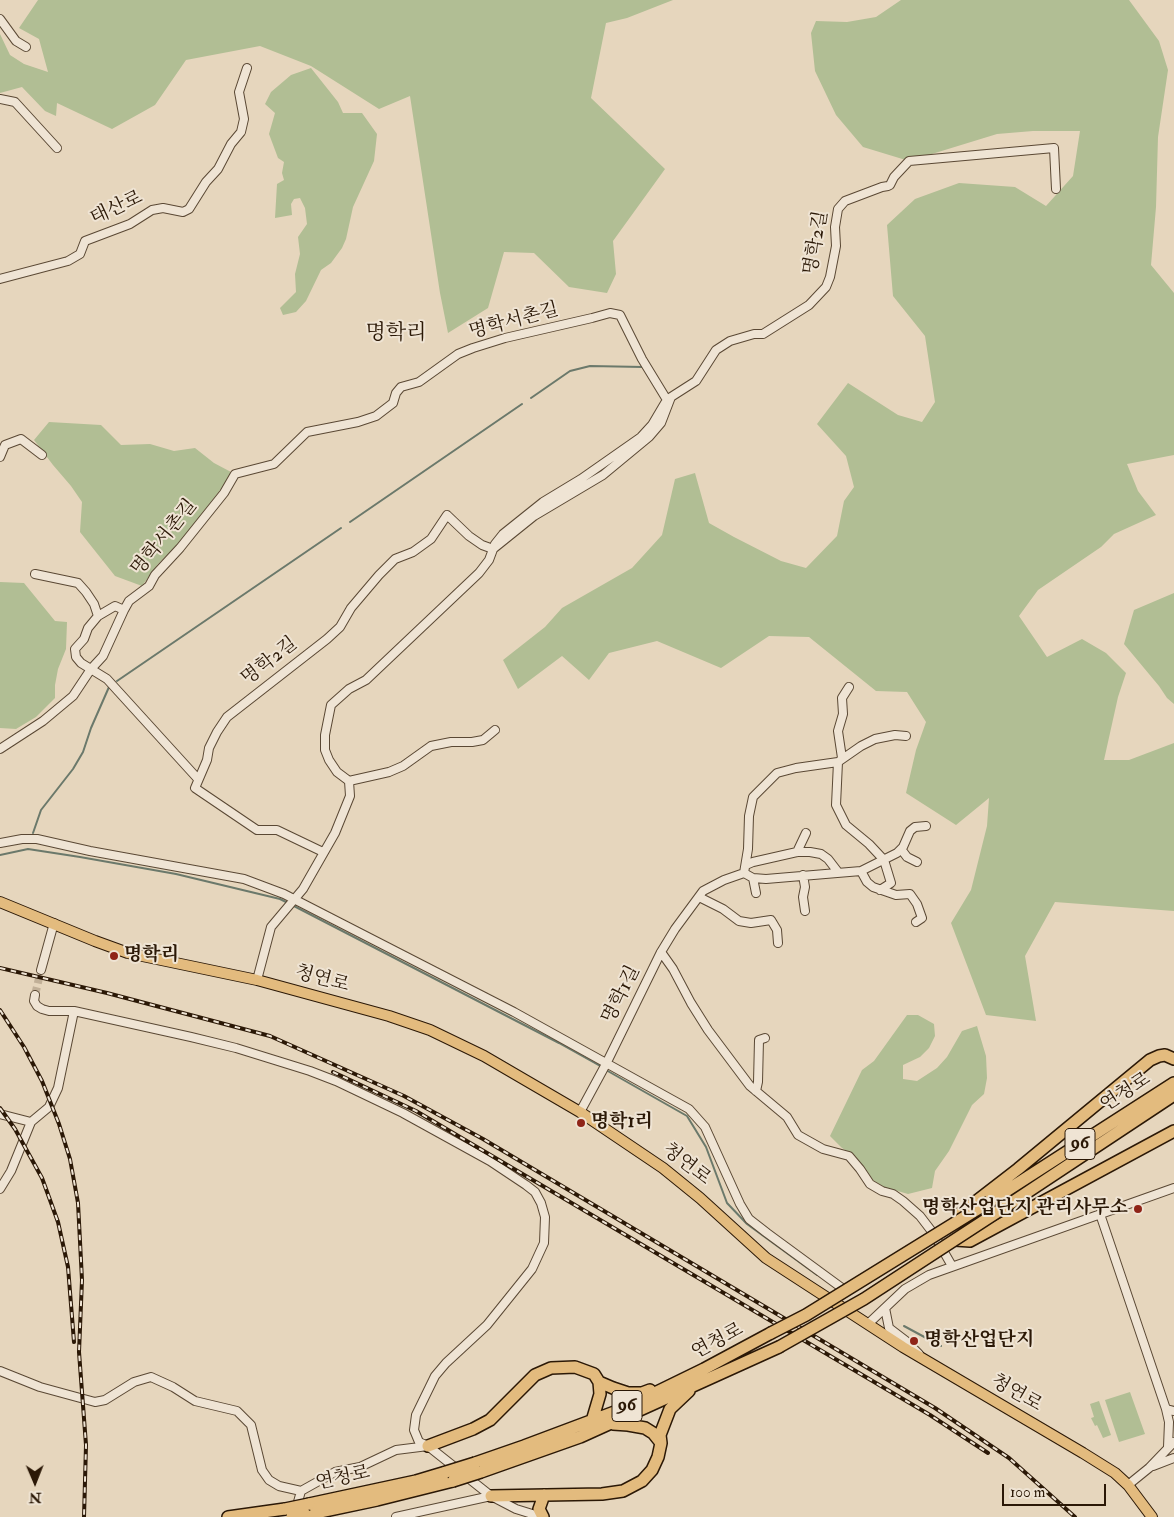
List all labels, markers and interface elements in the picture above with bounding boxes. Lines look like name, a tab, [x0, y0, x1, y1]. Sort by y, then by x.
street label: 태산로	[87, 187, 147, 231]
street label: 명학2길	[800, 209, 834, 277]
street label: 명학서촌길	[467, 299, 561, 345]
district label: 명학리	[366, 321, 426, 347]
street label: 명학서촌길	[127, 495, 203, 581]
street label: 명학2길	[237, 633, 303, 691]
place label: 명학리	[124, 945, 179, 967]
marker: 명학리	[108, 950, 120, 962]
street label: 청연로	[292, 962, 352, 998]
street label: 명학1길	[598, 962, 646, 1028]
street label: 연청로	[1097, 1068, 1155, 1118]
place label: 명학1리	[591, 1112, 653, 1134]
marker: 명학1리	[575, 1117, 587, 1129]
road number: 96	[1065, 1128, 1095, 1160]
street label: 청연로	[657, 1139, 715, 1191]
place label: 명학산업단지 관리사무소	[922, 1198, 1128, 1220]
marker: 명학산업단지 관리사무소	[1132, 1203, 1144, 1215]
street label: 연청로	[688, 1319, 748, 1365]
place label: 명학산업단지	[924, 1330, 1034, 1352]
marker: 명학산업단지	[908, 1335, 920, 1347]
street label: 청연로	[986, 1370, 1046, 1418]
road number: 96	[612, 1390, 642, 1422]
north arrow	[10, 1457, 60, 1507]
street label: 연청로	[314, 1462, 372, 1496]
scale bar	[1004, 1474, 1108, 1506]
text: 100 m	[1010, 1483, 1045, 1502]
text: N	[29, 1489, 42, 1506]

